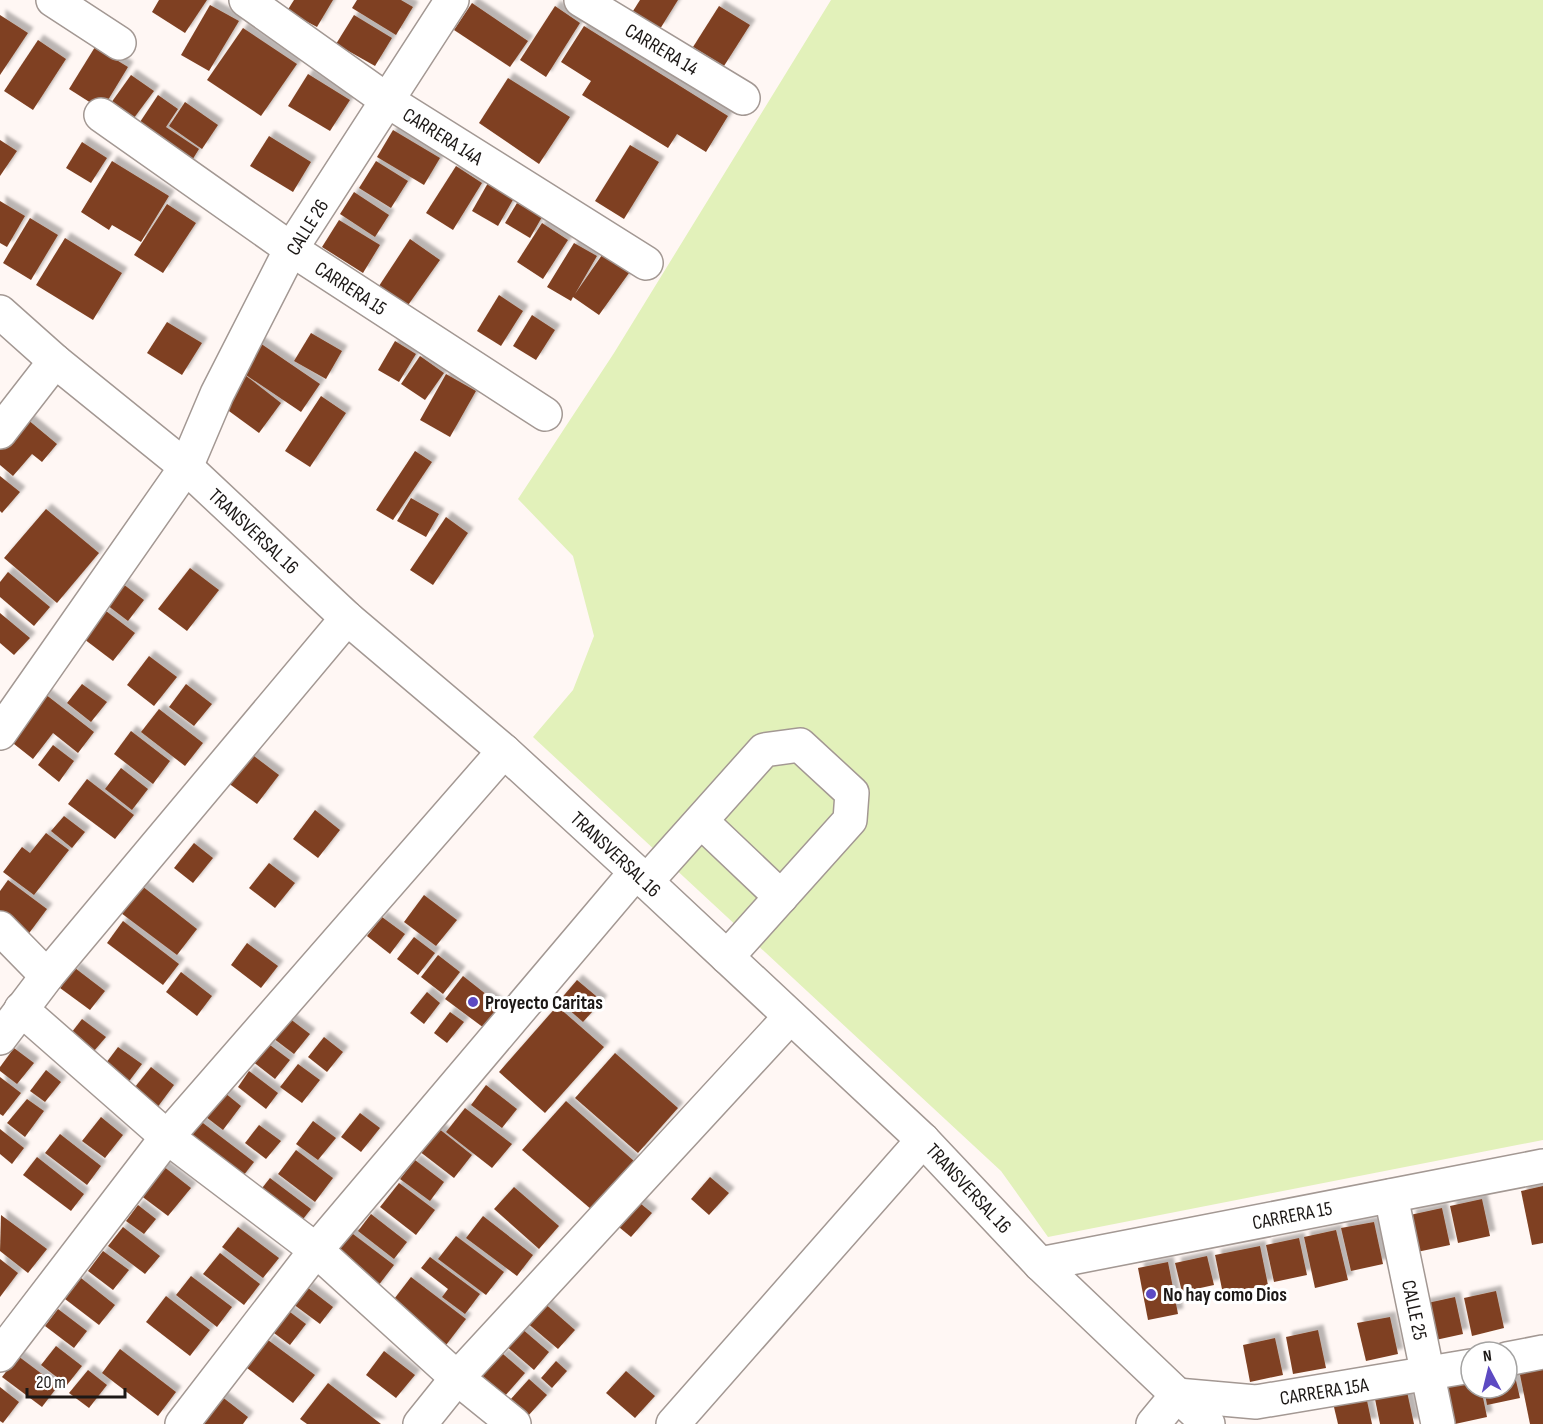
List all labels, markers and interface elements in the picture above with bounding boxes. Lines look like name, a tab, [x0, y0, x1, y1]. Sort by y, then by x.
street label: CARRERA 14	[621, 19, 702, 81]
street label: CARRERA 14A	[398, 103, 487, 171]
street label: CALLE 26	[281, 195, 334, 260]
street label: CARRERA 15	[310, 257, 391, 321]
street label: TRANSVERSAL 16	[203, 484, 303, 580]
street label: TRANSVERSAL 16	[565, 807, 665, 903]
place label: Proyecto Caritas	[485, 991, 603, 1015]
marker: Proyecto Caritas	[466, 995, 480, 1009]
street label: TRANSVERSAL 16	[920, 1139, 1016, 1239]
street label: CARRERA 15	[1250, 1196, 1334, 1235]
street label: CALLE 25	[1396, 1278, 1432, 1342]
place label: No hay como Dios	[1163, 1283, 1287, 1307]
marker: No hay como Dios	[1144, 1287, 1158, 1301]
north arrow	[1459, 1340, 1519, 1400]
text: N	[1482, 1347, 1493, 1367]
scale bar	[27, 1361, 124, 1399]
text: 20 m	[36, 1372, 66, 1393]
street label: CARRERA 15A	[1278, 1373, 1371, 1411]

